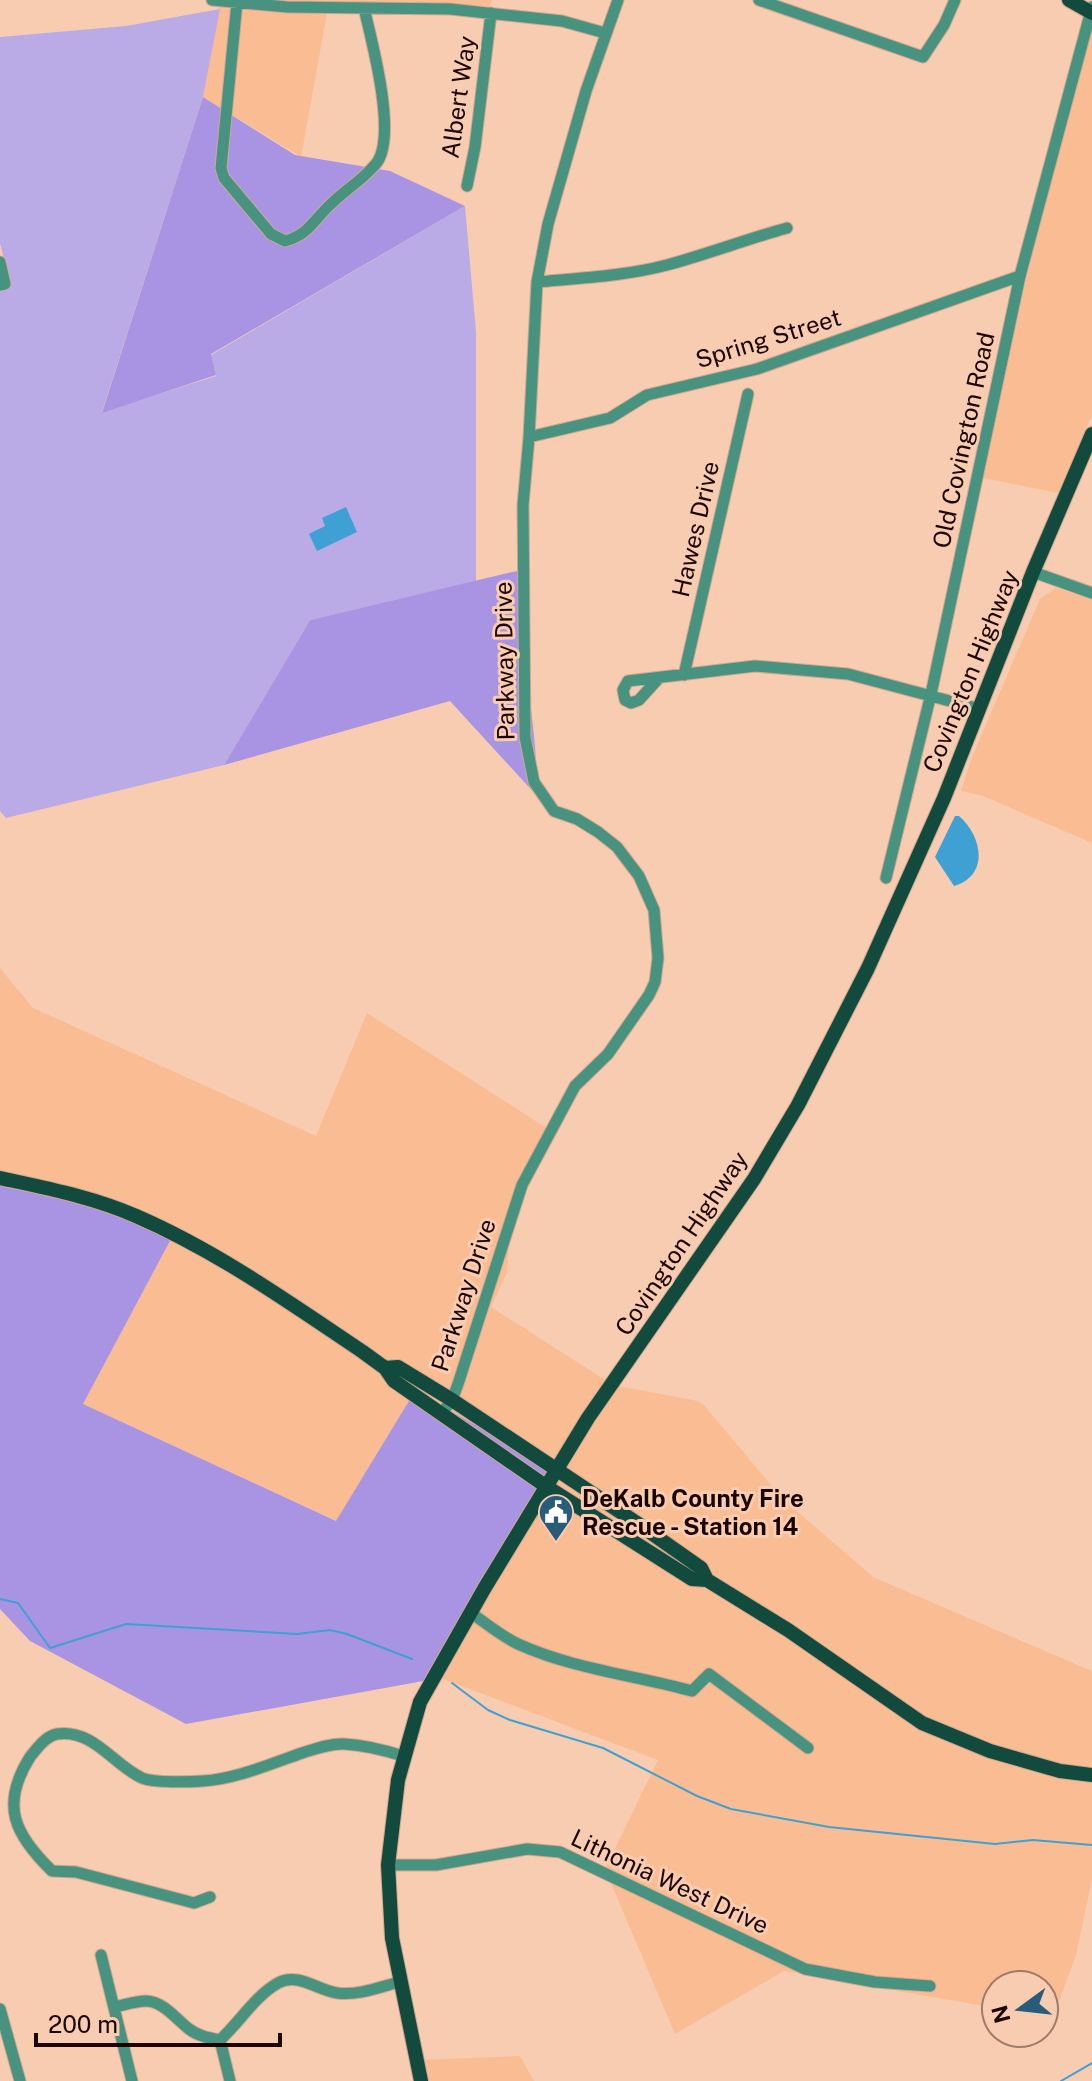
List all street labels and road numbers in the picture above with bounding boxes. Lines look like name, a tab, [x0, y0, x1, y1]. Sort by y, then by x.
street label: Albert Way	[436, 34, 480, 160]
street label: Spring Street	[692, 303, 844, 373]
street label: Old Covington Road	[926, 329, 1000, 551]
street label: Hawes Drive	[666, 458, 724, 600]
street label: Covington Highway	[917, 565, 1023, 776]
street label: Parkway Drive	[489, 581, 519, 741]
street label: Covington Highway	[609, 1146, 753, 1340]
street label: Parkway Drive	[425, 1215, 501, 1375]
street label: Lithonia West Drive	[567, 1823, 773, 1939]

